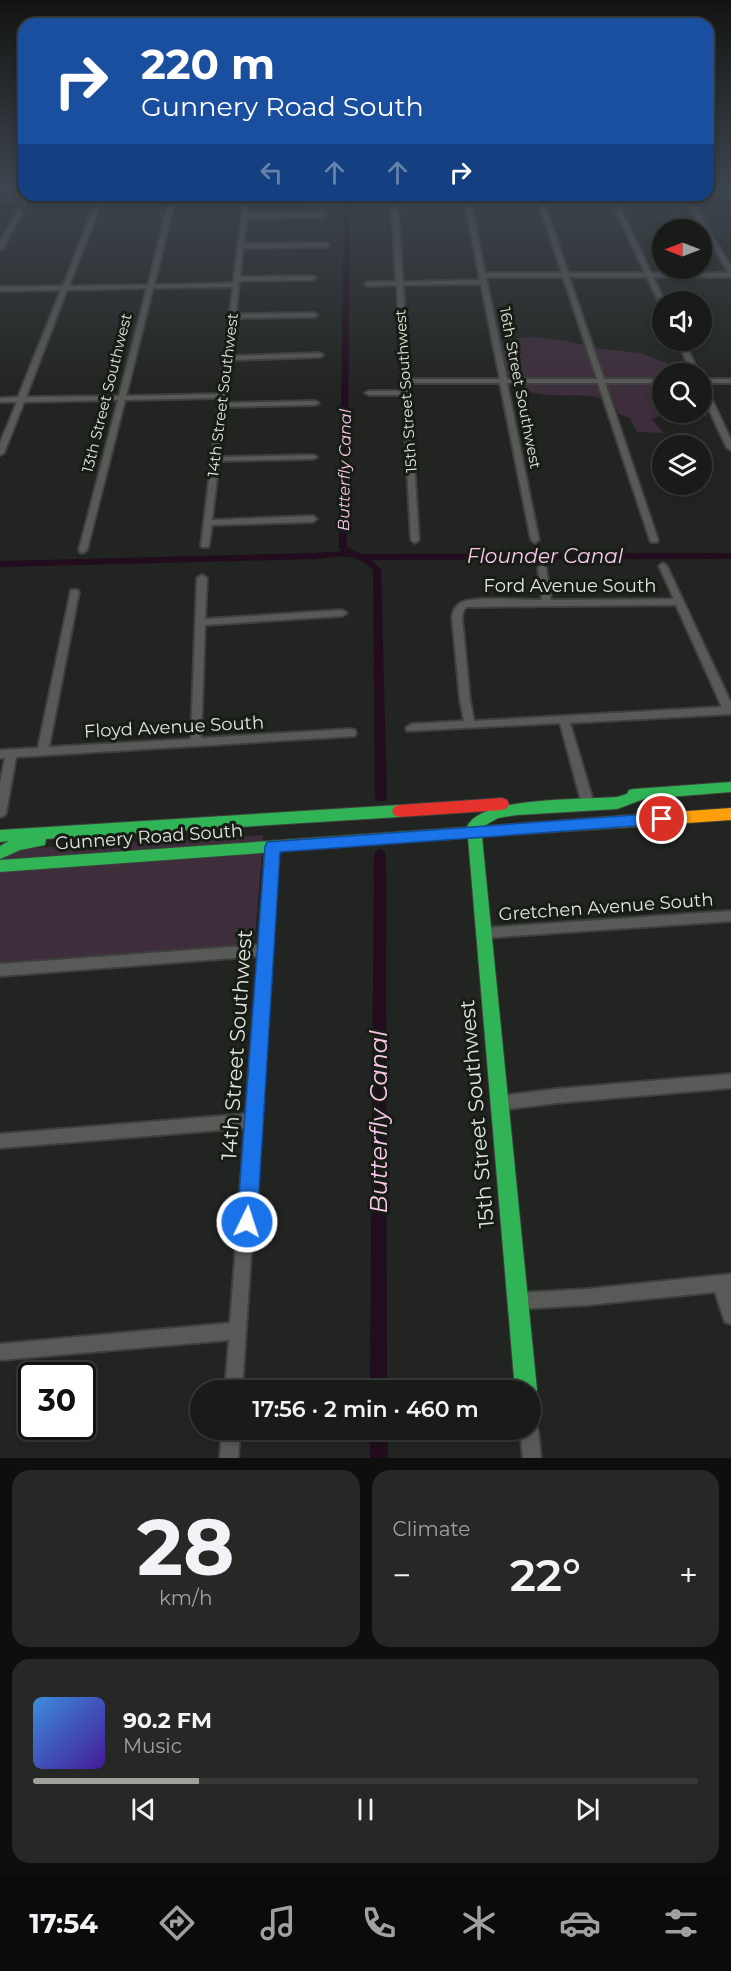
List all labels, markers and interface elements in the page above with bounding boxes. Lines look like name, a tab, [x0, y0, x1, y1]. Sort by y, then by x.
text: 220 m	[141, 38, 275, 90]
icon: right	[42, 42, 120, 120]
text: Gunnery Road South	[141, 90, 424, 123]
icon: left	[255, 156, 288, 189]
icon: ahead	[318, 156, 351, 189]
icon: ahead	[381, 156, 414, 189]
icon: right	[444, 156, 477, 189]
north arrow	[652, 219, 712, 279]
map controls	[652, 219, 712, 495]
button: sound	[652, 291, 712, 351]
street label: 16th Street Southwest	[495, 305, 545, 470]
street label: 15th Street Southwest	[390, 309, 421, 473]
street label: 13th Street Southwest	[78, 311, 136, 475]
street label: 14th Street Southwest	[203, 312, 242, 478]
button: search	[652, 363, 712, 423]
water label: Butterfly Canal	[334, 408, 355, 531]
button: layers	[652, 435, 712, 495]
water label: Flounder Canal	[467, 544, 624, 568]
street label: Ford Avenue South	[484, 575, 656, 597]
street label: Floyd Avenue South	[83, 711, 265, 743]
pin	[636, 793, 687, 844]
icon: arrive	[645, 802, 678, 835]
street label: Gunnery Road South	[54, 819, 244, 855]
street label: Gretchen Avenue South	[498, 889, 714, 925]
street label: 14th Street Southwest	[216, 929, 257, 1161]
street label: 15th Street Southwest	[454, 999, 499, 1229]
water label: Butterfly Canal	[364, 1030, 393, 1214]
position arrow	[215, 1190, 279, 1254]
speed limit sign: 30	[18, 1362, 96, 1440]
text: 17:56 · 2 min · 460 m	[252, 1396, 479, 1423]
text: 28	[137, 1499, 235, 1595]
text: Climate	[393, 1517, 470, 1541]
text: 22°	[510, 1547, 581, 1602]
text: −	[393, 1555, 411, 1595]
text: +	[679, 1555, 698, 1595]
text: km/h	[159, 1586, 212, 1610]
text: 90.2 FM	[123, 1707, 212, 1734]
text: Music	[123, 1734, 182, 1758]
icon: previous	[127, 1793, 160, 1826]
icon: pause	[349, 1793, 382, 1826]
icon: next	[571, 1793, 604, 1826]
icon: directions	[156, 1902, 198, 1944]
icon: music	[257, 1902, 299, 1944]
icon: phone	[358, 1902, 400, 1944]
icon: climate	[458, 1902, 500, 1944]
icon: car	[559, 1902, 601, 1944]
icon: filters	[660, 1902, 702, 1944]
text: 17:54	[29, 1907, 98, 1940]

